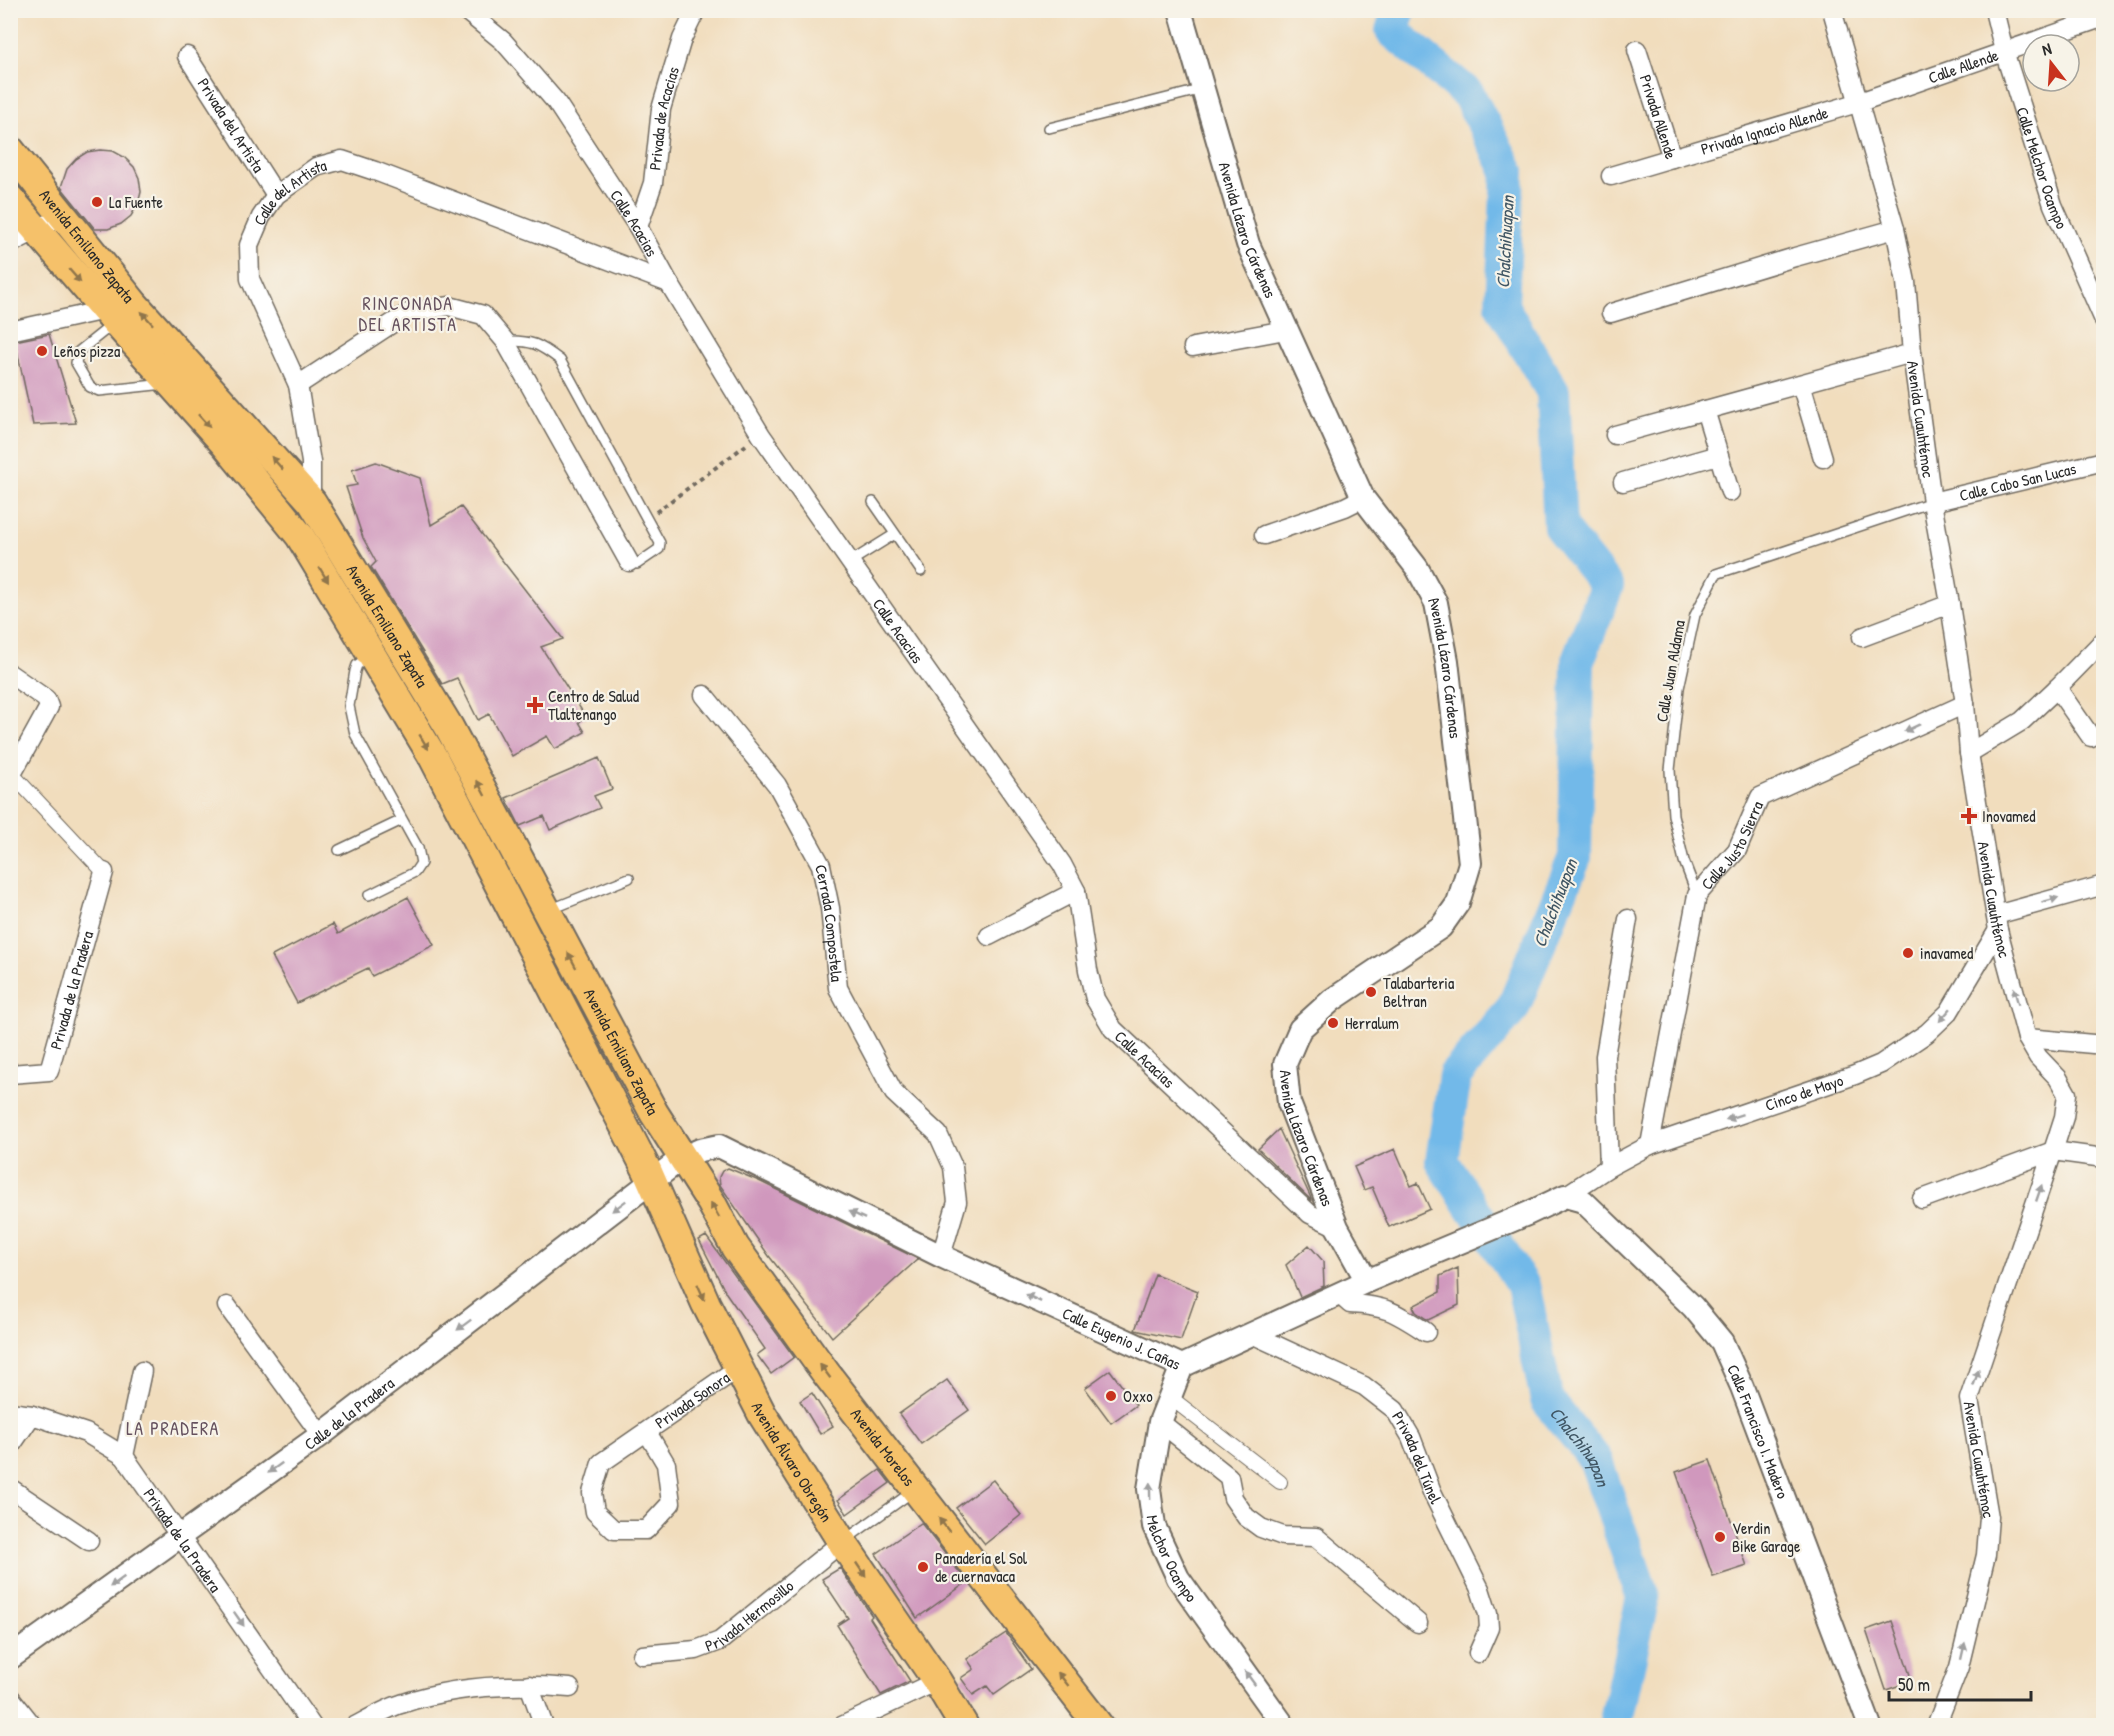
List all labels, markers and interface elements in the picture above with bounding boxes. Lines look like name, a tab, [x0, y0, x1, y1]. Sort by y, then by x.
north arrow	[2021, 33, 2081, 93]
text: N	[2039, 37, 2054, 60]
street label: Calle Allende	[1925, 43, 2002, 88]
street label: Privada de Acacias	[643, 64, 684, 171]
street label: Privada Allende	[1635, 72, 1683, 162]
street label: Privada del Artista	[193, 74, 270, 176]
street label: Privada Ignacio Allende	[1698, 101, 1831, 160]
street label: Calle Melchor Ocampo	[2011, 104, 2073, 233]
street label: Calle del Artista	[248, 154, 329, 228]
street label: Avenida Lázaro Cárdenas	[1214, 159, 1282, 301]
street label: Avenida Emiliano Zapata	[35, 184, 140, 307]
street label: Calle Acacias	[605, 185, 663, 260]
place label: La Fuente	[109, 191, 163, 213]
water label: Chalchihuapan	[1490, 193, 1520, 289]
marker: La Fuente	[90, 195, 104, 209]
one-way arrow	[68, 268, 81, 283]
district label: RINCONADA DEL ARTISTA	[359, 291, 457, 337]
one-way arrow	[141, 311, 154, 326]
place label: Leños pizza	[54, 340, 120, 362]
marker: Leños pizza	[35, 344, 49, 358]
street label: Avenida Cuauhtémoc	[1902, 359, 1940, 480]
one-way arrow	[197, 413, 210, 428]
one-way arrow	[271, 456, 284, 471]
street label: Calle Cabo San Lucas	[1957, 457, 2078, 506]
street label: Avenida Emiliano Zapata	[342, 560, 433, 691]
one-way arrow	[318, 567, 329, 583]
street label: Avenida Lázaro Cárdenas	[1423, 592, 1467, 739]
street label: Calle Acacias	[868, 594, 929, 667]
street label: Calle Juan Aldama	[1650, 618, 1690, 724]
place label: Centro de Salud Tlaltenango	[548, 685, 639, 725]
marker: Centro de Salud Tlaltenango	[526, 696, 544, 714]
one-way arrow	[1902, 723, 1920, 733]
one-way arrow	[419, 734, 430, 750]
one-way arrow	[476, 779, 486, 796]
street label: Calle Justo Sierra	[1696, 797, 1768, 894]
place label: Inovamed	[1982, 805, 2036, 827]
marker: Inovamed	[1960, 807, 1978, 825]
street label: Avenida Cuauhtémoc	[1973, 840, 2016, 961]
water label: Chalchihuapan	[1527, 854, 1584, 951]
street label: Cerrada Compostela	[810, 863, 848, 983]
one-way arrow	[2041, 895, 2059, 904]
street label: Privada de la Pradera	[44, 928, 98, 1052]
place label: inavamed	[1920, 942, 1973, 964]
marker: inavamed	[1901, 946, 1915, 960]
one-way arrow	[568, 951, 578, 969]
place label: Talabarteria Beltran	[1383, 972, 1454, 1012]
street label: Avenida Emiliano Zapata	[579, 985, 664, 1119]
marker: Talabarteria Beltran	[1364, 985, 1378, 999]
one-way arrow	[2010, 987, 2020, 1005]
one-way arrow	[1939, 1007, 1952, 1022]
place label: Herralum	[1345, 1012, 1399, 1034]
marker: Herralum	[1326, 1016, 1340, 1030]
street label: Calle Acacias	[1110, 1025, 1180, 1093]
street label: Avenida Lázaro Cárdenas	[1275, 1069, 1339, 1209]
street label: Cinco de Mayo	[1762, 1069, 1847, 1116]
one-way arrow	[1725, 1113, 1743, 1122]
one-way arrow	[2034, 1184, 2044, 1202]
one-way arrow	[611, 1200, 626, 1212]
one-way arrow	[710, 1201, 720, 1218]
one-way arrow	[849, 1210, 866, 1220]
one-way arrow	[697, 1283, 706, 1301]
one-way arrow	[1025, 1294, 1042, 1303]
street label: Calle Eugenio J. Cañas	[1059, 1302, 1184, 1375]
one-way arrow	[456, 1319, 472, 1331]
street label: Calle Francisco I. Madero	[1722, 1361, 1794, 1502]
one-way arrow	[819, 1363, 831, 1378]
street label: Privada Sonora	[650, 1366, 734, 1433]
one-way arrow	[1972, 1369, 1982, 1387]
street label: Calle de la Pradera	[299, 1372, 398, 1455]
place label: Oxxo	[1123, 1385, 1153, 1407]
marker: Oxxo	[1104, 1389, 1118, 1403]
street label: Avenida Álvaro Obregón	[747, 1398, 838, 1526]
street label: Avenida Cuauhtémoc	[1959, 1400, 2000, 1520]
water label: Chalchihuapan	[1545, 1401, 1617, 1491]
street label: Avenida Morelos	[846, 1403, 920, 1491]
street label: Privada del Túnel	[1387, 1407, 1447, 1508]
district label: LA PRADERA	[126, 1416, 220, 1441]
one-way arrow	[267, 1462, 283, 1474]
one-way arrow	[1146, 1481, 1155, 1500]
street label: Privada de la Pradera	[139, 1484, 226, 1596]
street label: Melchor Ocampo	[1142, 1514, 1203, 1607]
one-way arrow	[938, 1517, 950, 1533]
place label: Verdin Bike Garage	[1732, 1517, 1801, 1557]
marker: Verdin Bike Garage	[1713, 1530, 1727, 1544]
place label: Panadería el Sol de cuernavaca	[935, 1547, 1028, 1587]
marker: Panadería el Sol de cuernavaca	[916, 1560, 930, 1574]
one-way arrow	[855, 1562, 866, 1578]
street label: Privada Hermosillo	[702, 1574, 798, 1657]
one-way arrow	[109, 1576, 125, 1588]
one-way arrow	[233, 1611, 244, 1627]
one-way arrow	[1959, 1641, 1968, 1660]
scale bar	[1889, 1664, 2032, 1702]
one-way arrow	[1057, 1671, 1069, 1687]
one-way arrow	[1244, 1671, 1256, 1687]
text: 50 m	[1898, 1672, 1930, 1697]

